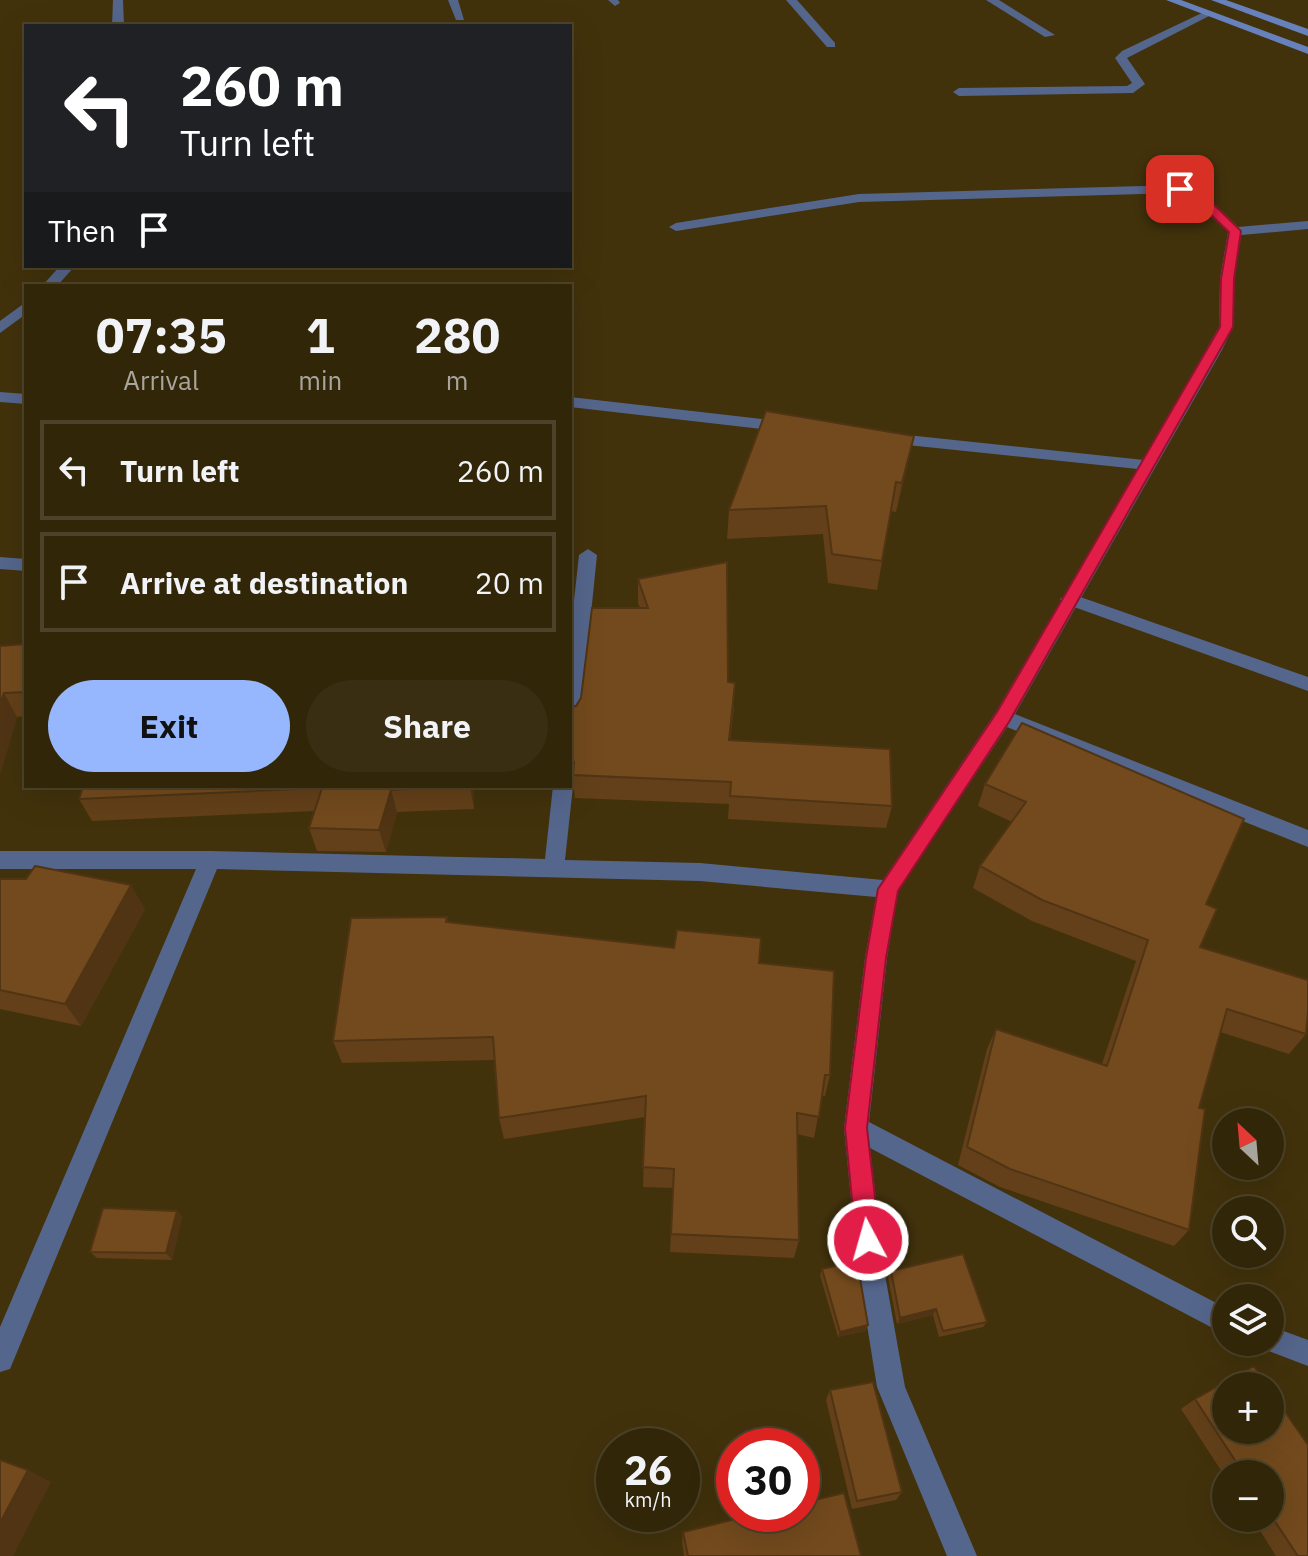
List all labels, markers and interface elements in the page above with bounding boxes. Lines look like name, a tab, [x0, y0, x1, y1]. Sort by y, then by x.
text: 260 m	[180, 49, 344, 121]
icon: left	[48, 56, 152, 160]
text: Turn left	[180, 119, 315, 166]
pin	[1146, 155, 1214, 223]
icon: arrive	[1158, 167, 1202, 211]
icon: arrive	[132, 208, 176, 252]
text: Then	[48, 211, 116, 250]
text: 07:35	[96, 304, 227, 366]
text: 1	[306, 304, 335, 366]
text: 280	[414, 304, 500, 366]
text: Arrival	[123, 363, 199, 397]
text: min	[298, 363, 342, 397]
text: m	[446, 363, 468, 397]
icon: left	[52, 448, 96, 492]
text: Turn left	[120, 451, 239, 490]
text: 260 m	[457, 451, 544, 490]
icon: arrive	[52, 560, 96, 604]
text: Arrive at destination	[120, 563, 408, 602]
text: 20 m	[475, 563, 544, 602]
button: Exit	[48, 680, 290, 772]
button: Share	[306, 680, 548, 772]
north arrow	[1212, 1108, 1284, 1180]
map controls	[1212, 1108, 1284, 1532]
button: search	[1212, 1196, 1284, 1268]
position arrow	[826, 1198, 910, 1282]
button: layers	[1212, 1284, 1284, 1356]
button: +	[1212, 1372, 1284, 1444]
speed limit sign: 30	[716, 1428, 820, 1532]
text: 26	[624, 1444, 672, 1496]
button: −	[1212, 1460, 1284, 1532]
text: km/h	[624, 1486, 672, 1513]

